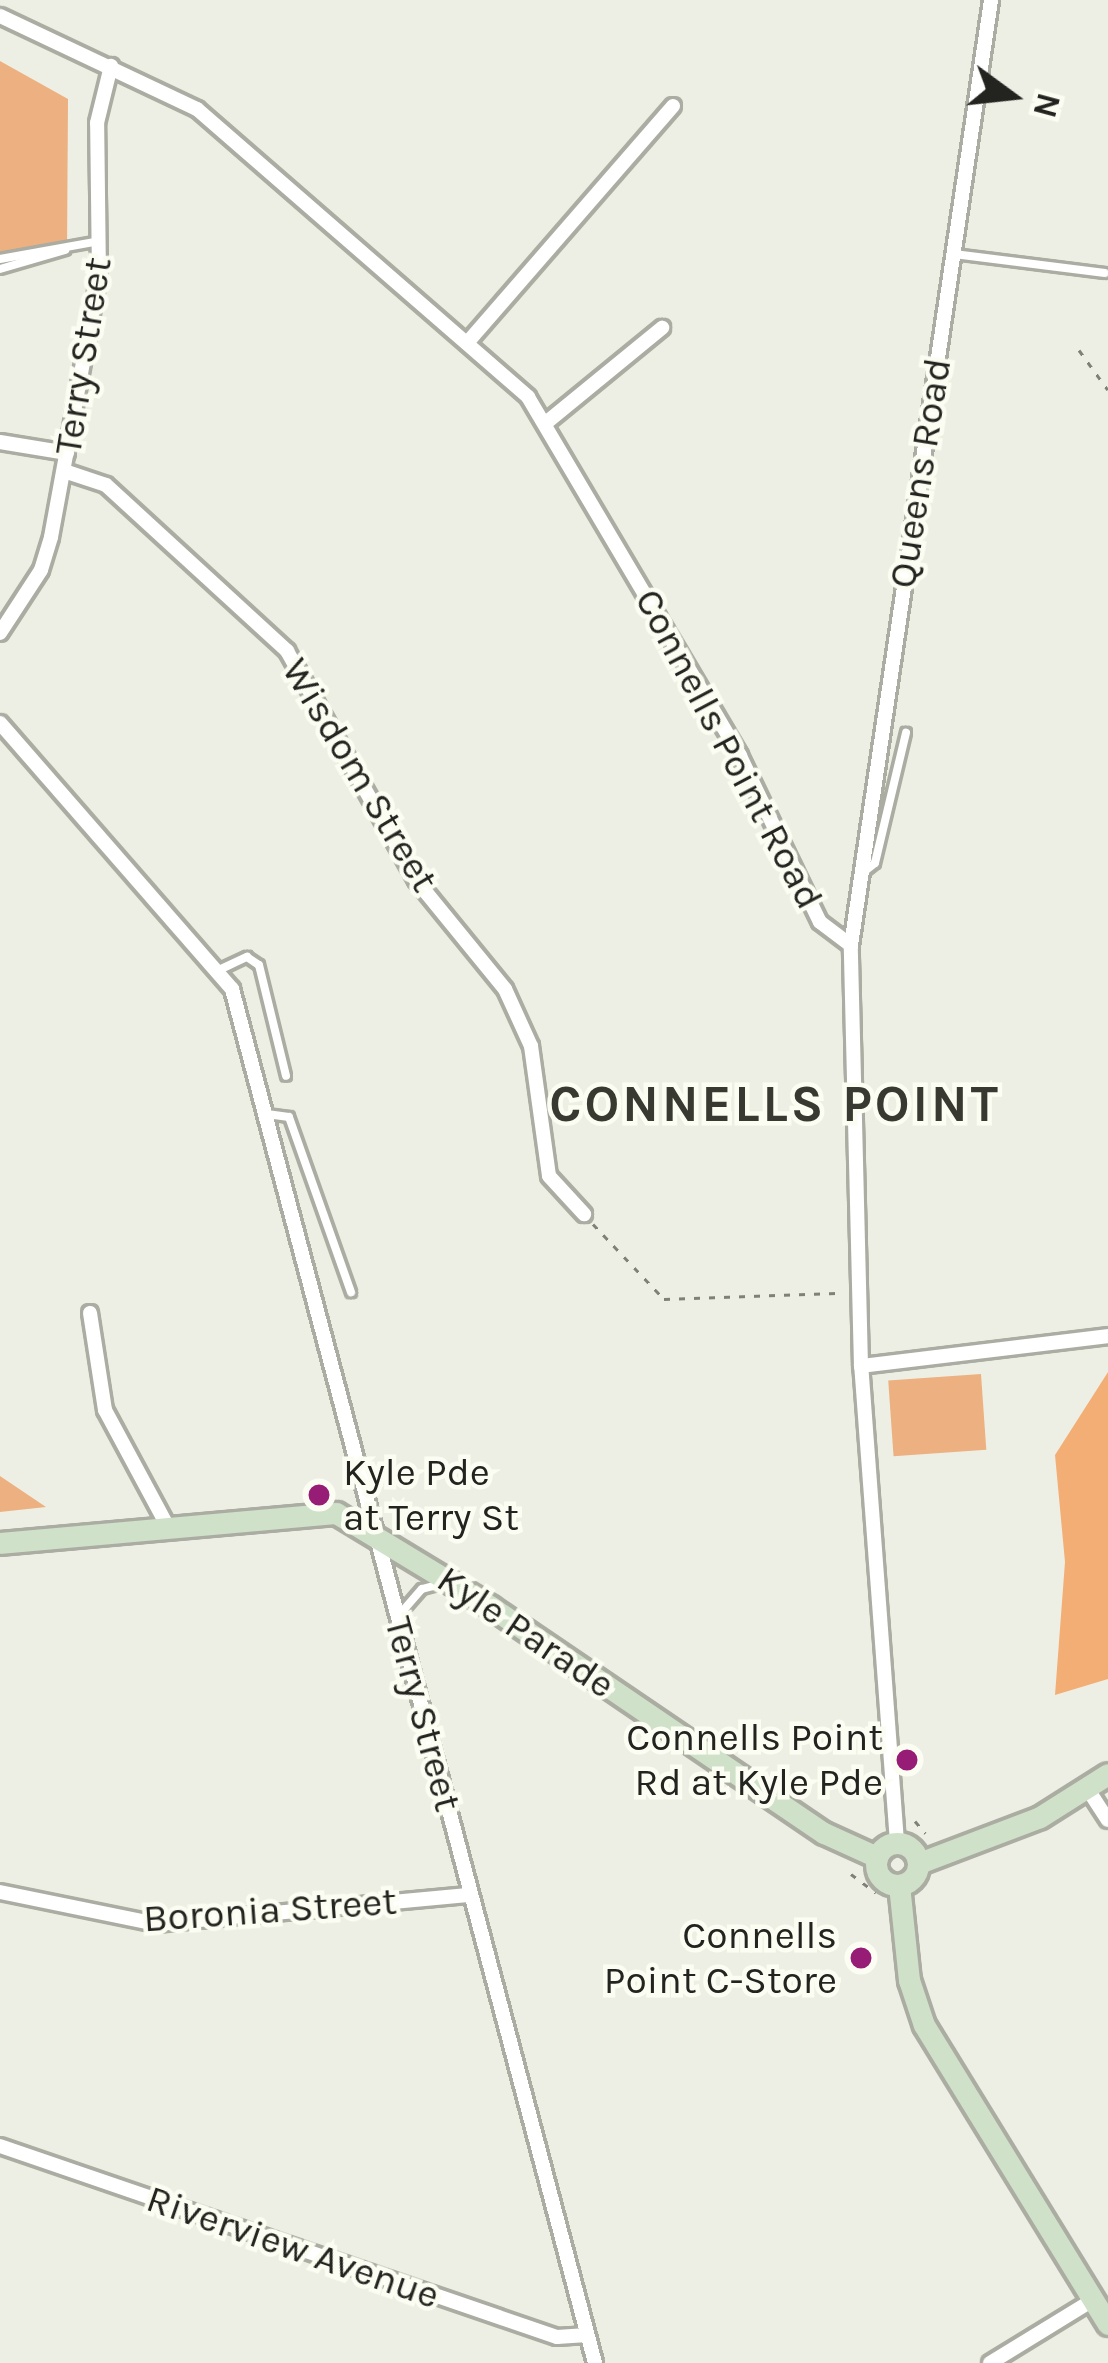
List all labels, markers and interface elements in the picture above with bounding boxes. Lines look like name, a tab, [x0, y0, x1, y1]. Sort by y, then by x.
north arrow	[952, 36, 1072, 156]
text: N	[1025, 89, 1068, 122]
street label: Terry Street	[44, 254, 122, 458]
street label: Queens Road	[879, 355, 961, 591]
street label: Connells Point Road	[625, 581, 833, 917]
street label: Wisdom Street	[272, 650, 448, 900]
district label: CONNELLS POINT	[549, 1073, 1001, 1135]
place label: Kyle Pde at Terry St	[343, 1450, 519, 1541]
marker: Kyle Pde at Terry St	[306, 1482, 332, 1508]
street label: Kyle Parade	[428, 1556, 624, 1708]
street label: Terry Street	[375, 1612, 471, 1816]
place label: Connells Point Rd at Kyle Pde	[626, 1715, 883, 1806]
marker: Connells Point Rd at Kyle Pde	[894, 1747, 920, 1773]
street label: Boronia Street	[142, 1878, 398, 1942]
place label: Connells Point C-Store	[604, 1913, 837, 2004]
marker: Connells Point C-Store	[848, 1945, 874, 1971]
street label: Riverview Avenue	[141, 2175, 445, 2319]

